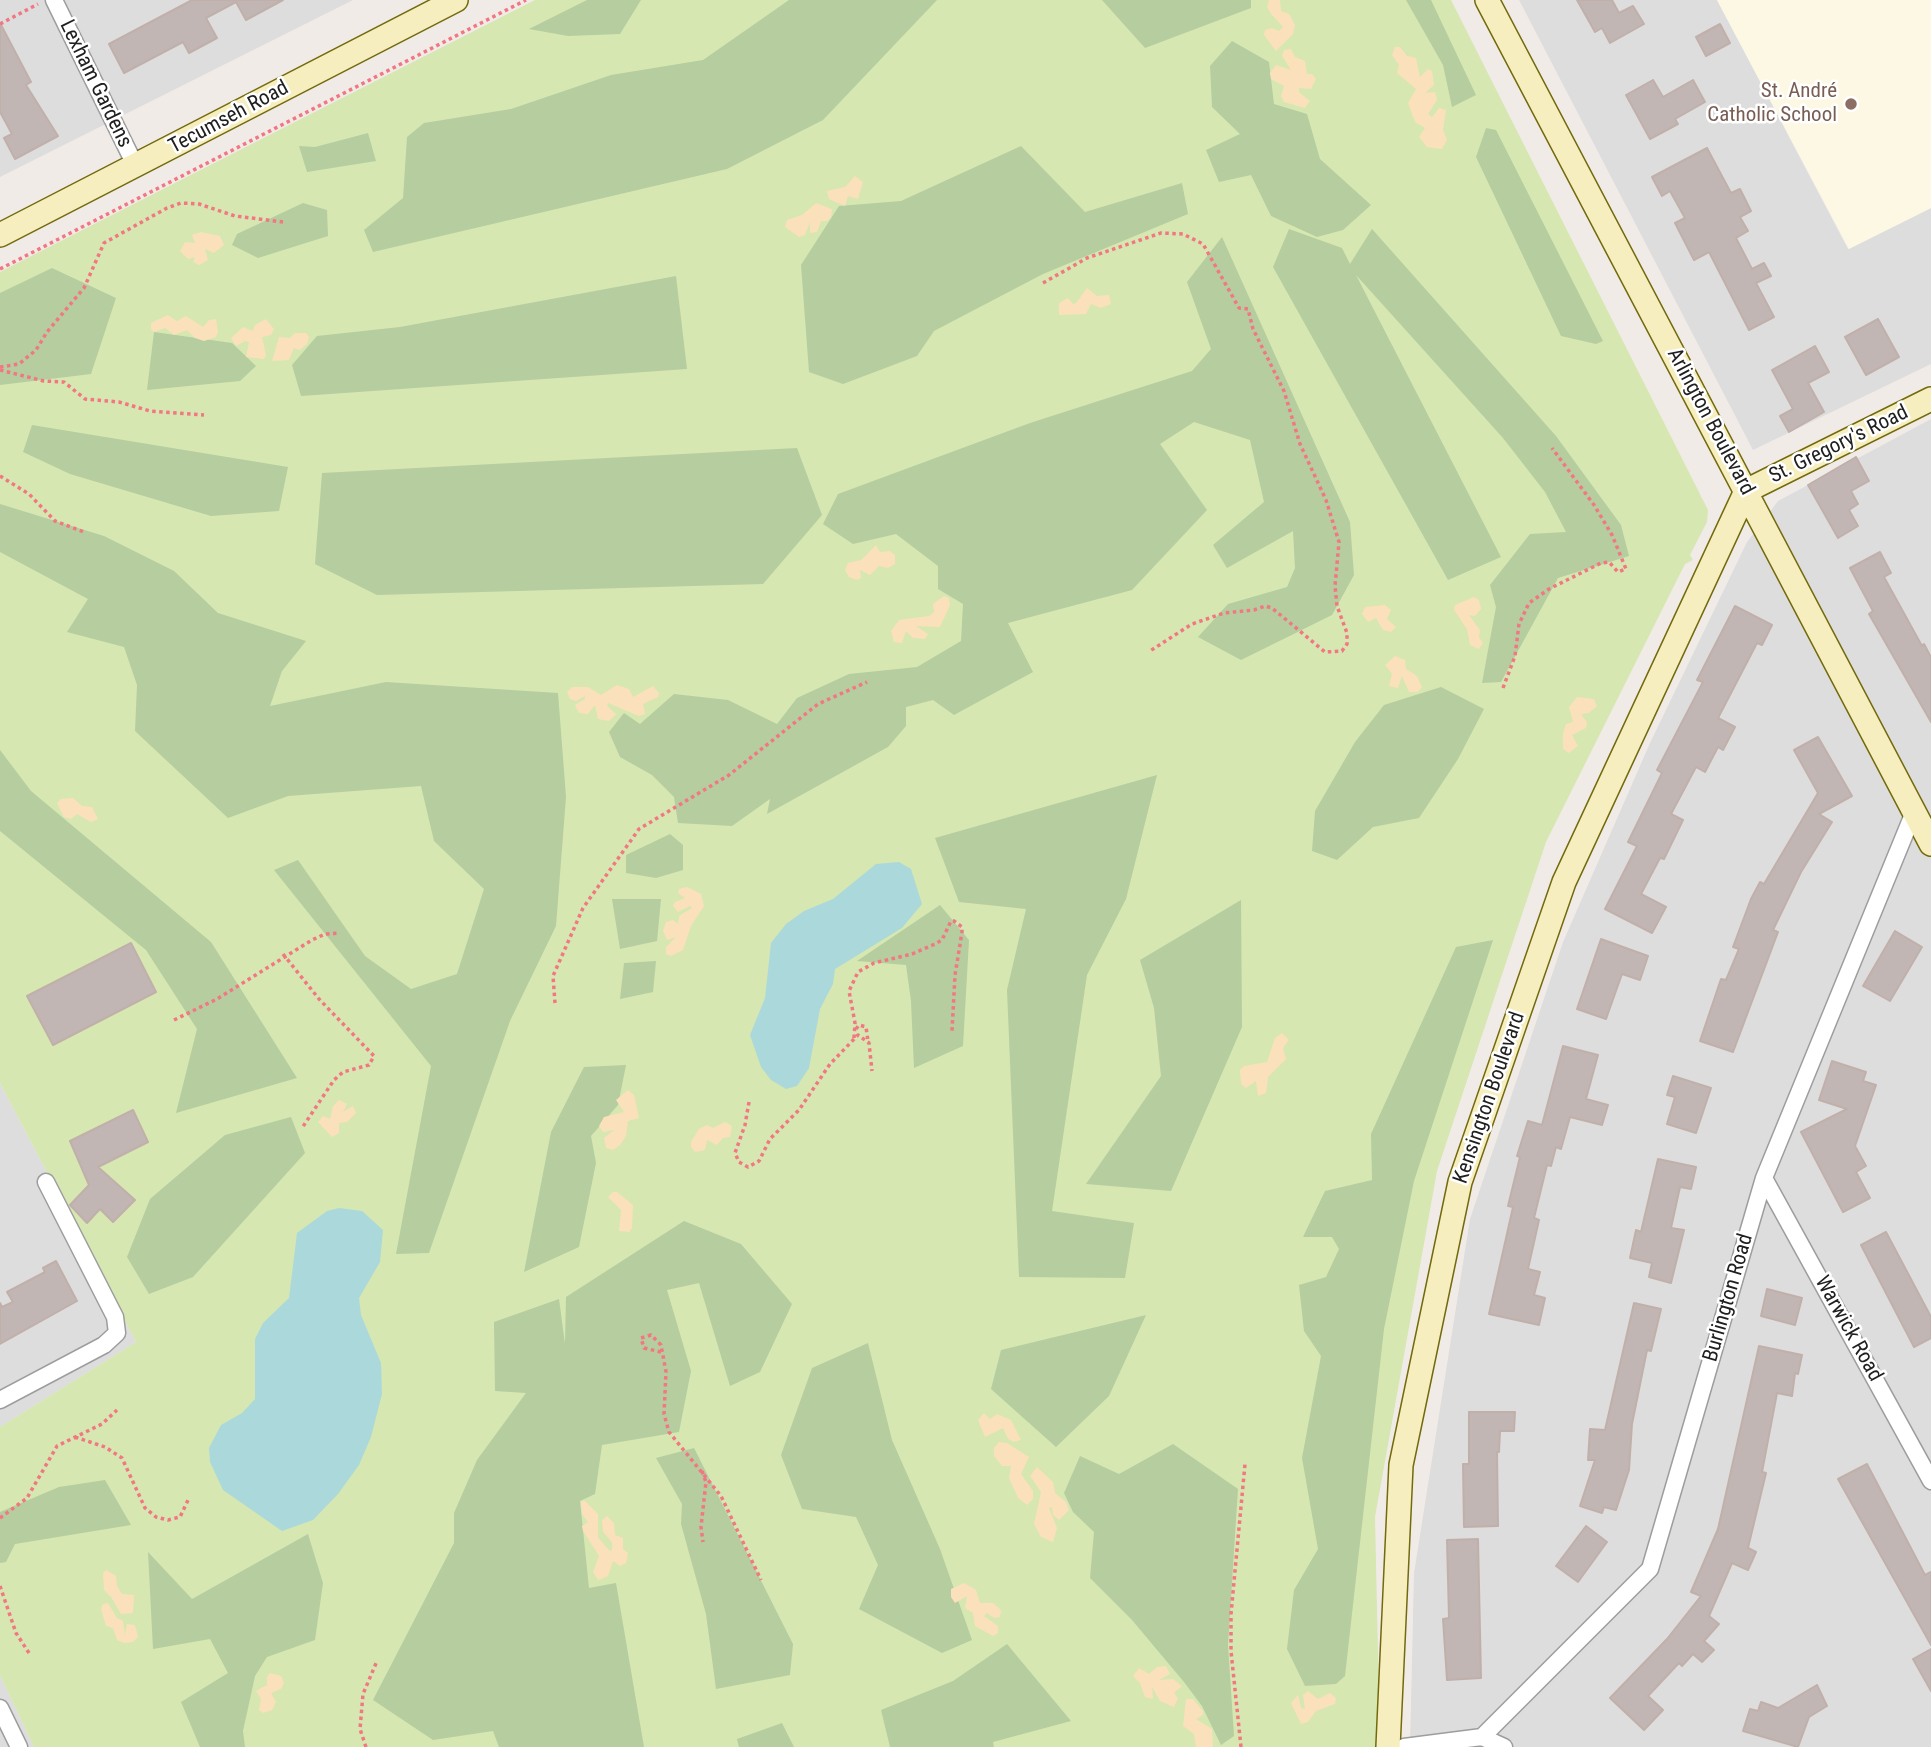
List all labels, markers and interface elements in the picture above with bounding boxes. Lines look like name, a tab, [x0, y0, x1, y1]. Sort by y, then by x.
street label: Lexham Gardens	[53, 16, 137, 152]
street label: Tecumseh Road	[165, 76, 293, 160]
place label: St. André Catholic School	[1707, 79, 1837, 129]
marker: St. André Catholic School	[1843, 96, 1859, 112]
street label: Arlington Boulevard	[1661, 344, 1759, 500]
street label: St. Gregory's Road	[1765, 400, 1913, 490]
street label: Kensington Boulevard	[1449, 1009, 1531, 1187]
street label: Burlington Road	[1699, 1231, 1759, 1365]
street label: Warwick Road	[1809, 1272, 1887, 1386]

